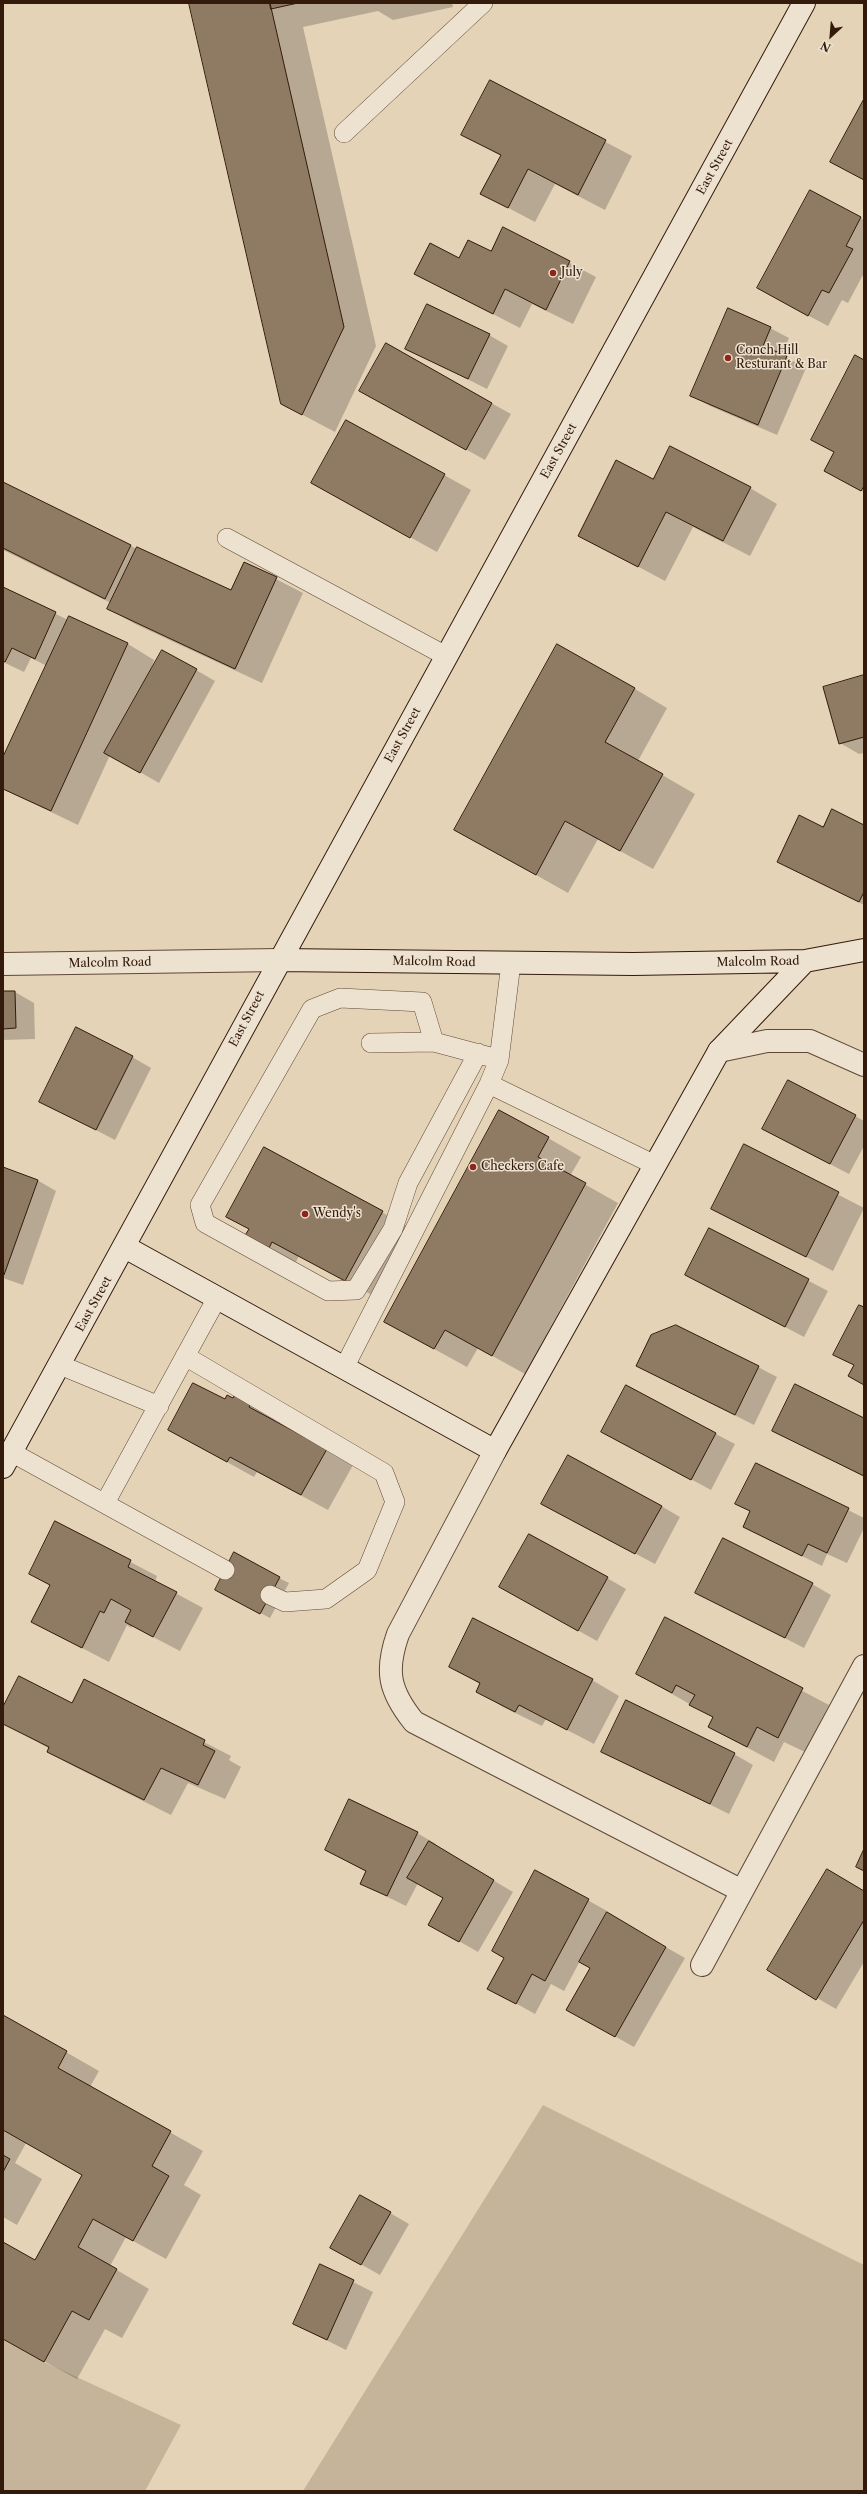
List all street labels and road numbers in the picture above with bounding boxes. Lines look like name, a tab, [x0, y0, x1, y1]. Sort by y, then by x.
street label: East Street	[694, 137, 736, 197]
street label: East Street	[538, 421, 580, 481]
street label: East Street	[382, 705, 424, 765]
street label: Malcolm Road	[392, 954, 476, 970]
street label: Malcolm Road	[716, 954, 800, 970]
street label: Malcolm Road	[68, 955, 152, 971]
street label: East Street	[226, 989, 268, 1049]
street label: East Street	[73, 1274, 115, 1334]

